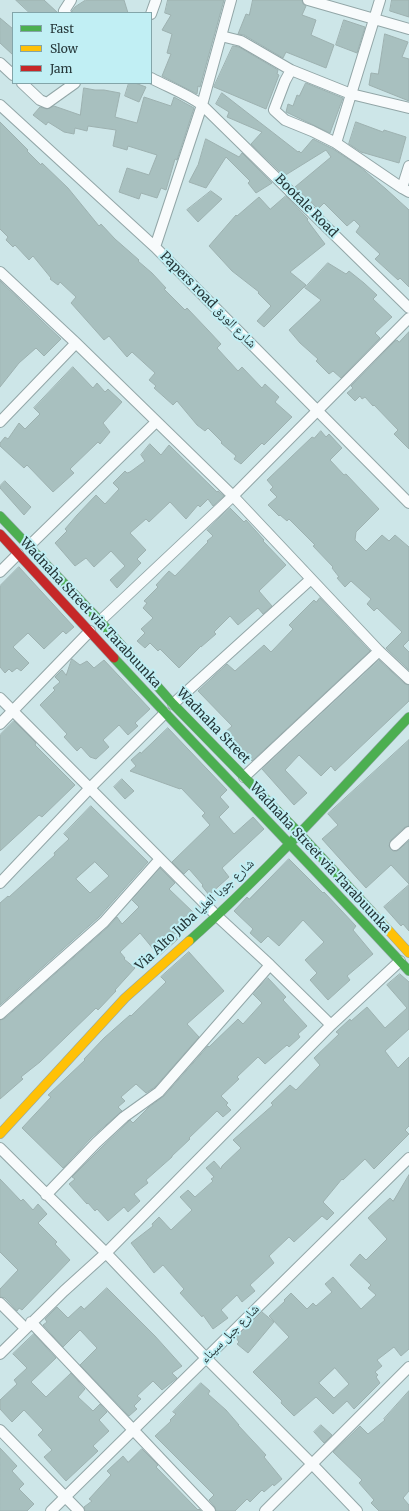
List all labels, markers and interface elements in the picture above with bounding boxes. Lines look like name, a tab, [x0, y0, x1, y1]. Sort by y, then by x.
legend	[12, 12, 152, 84]
text: Fast	[50, 21, 74, 36]
text: Slow	[50, 41, 78, 56]
text: Jam	[50, 61, 72, 76]
street label: Bootale Road	[271, 171, 341, 241]
street label: Papers road شارع الورق	[157, 249, 259, 351]
street label: Wadnaha Street via Tarabuunka	[16, 535, 164, 691]
street label: Wadnaha Street	[173, 685, 253, 767]
street label: Wadnaha Street via Tarabuunka	[246, 780, 394, 936]
street label: Via Alto Juba شارع جوبا العليا	[133, 856, 257, 974]
street label: شارع جبل سيناء	[197, 1301, 263, 1367]

